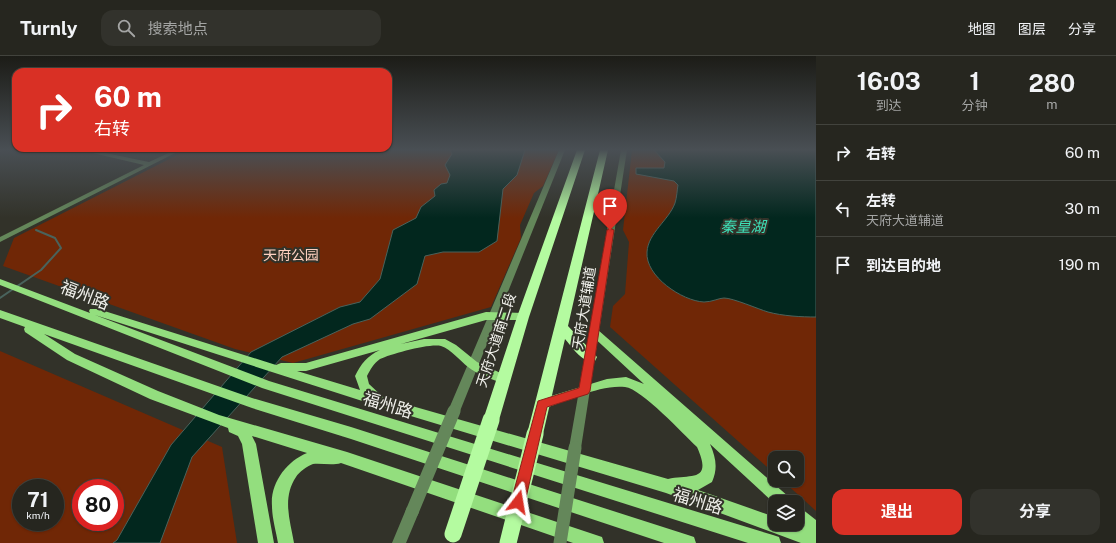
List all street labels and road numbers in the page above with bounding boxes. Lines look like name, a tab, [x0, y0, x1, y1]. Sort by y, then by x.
street label: 天府大道辅道	[570, 265, 598, 351]
street label: 福州路	[58, 277, 112, 313]
street label: 天府大道南二段	[473, 291, 519, 389]
street label: 福州路	[361, 388, 415, 422]
street label: 福州路	[671, 484, 725, 518]

